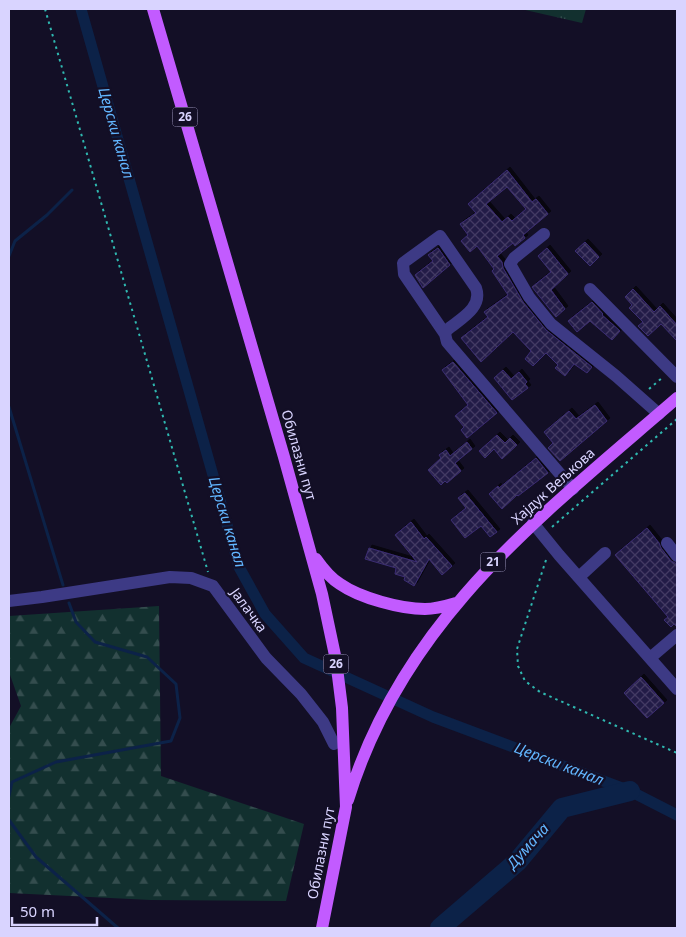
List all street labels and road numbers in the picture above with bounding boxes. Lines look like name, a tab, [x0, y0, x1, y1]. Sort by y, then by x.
road number: 26	[172, 108, 198, 126]
street label: Обилазни пут	[277, 407, 322, 503]
street label: Хајдук Вељкова	[507, 443, 598, 528]
road number: 21	[480, 552, 506, 572]
street label: Јалачка	[226, 582, 272, 636]
road number: 26	[324, 654, 348, 674]
street label: Обилазни пут	[302, 805, 339, 901]

